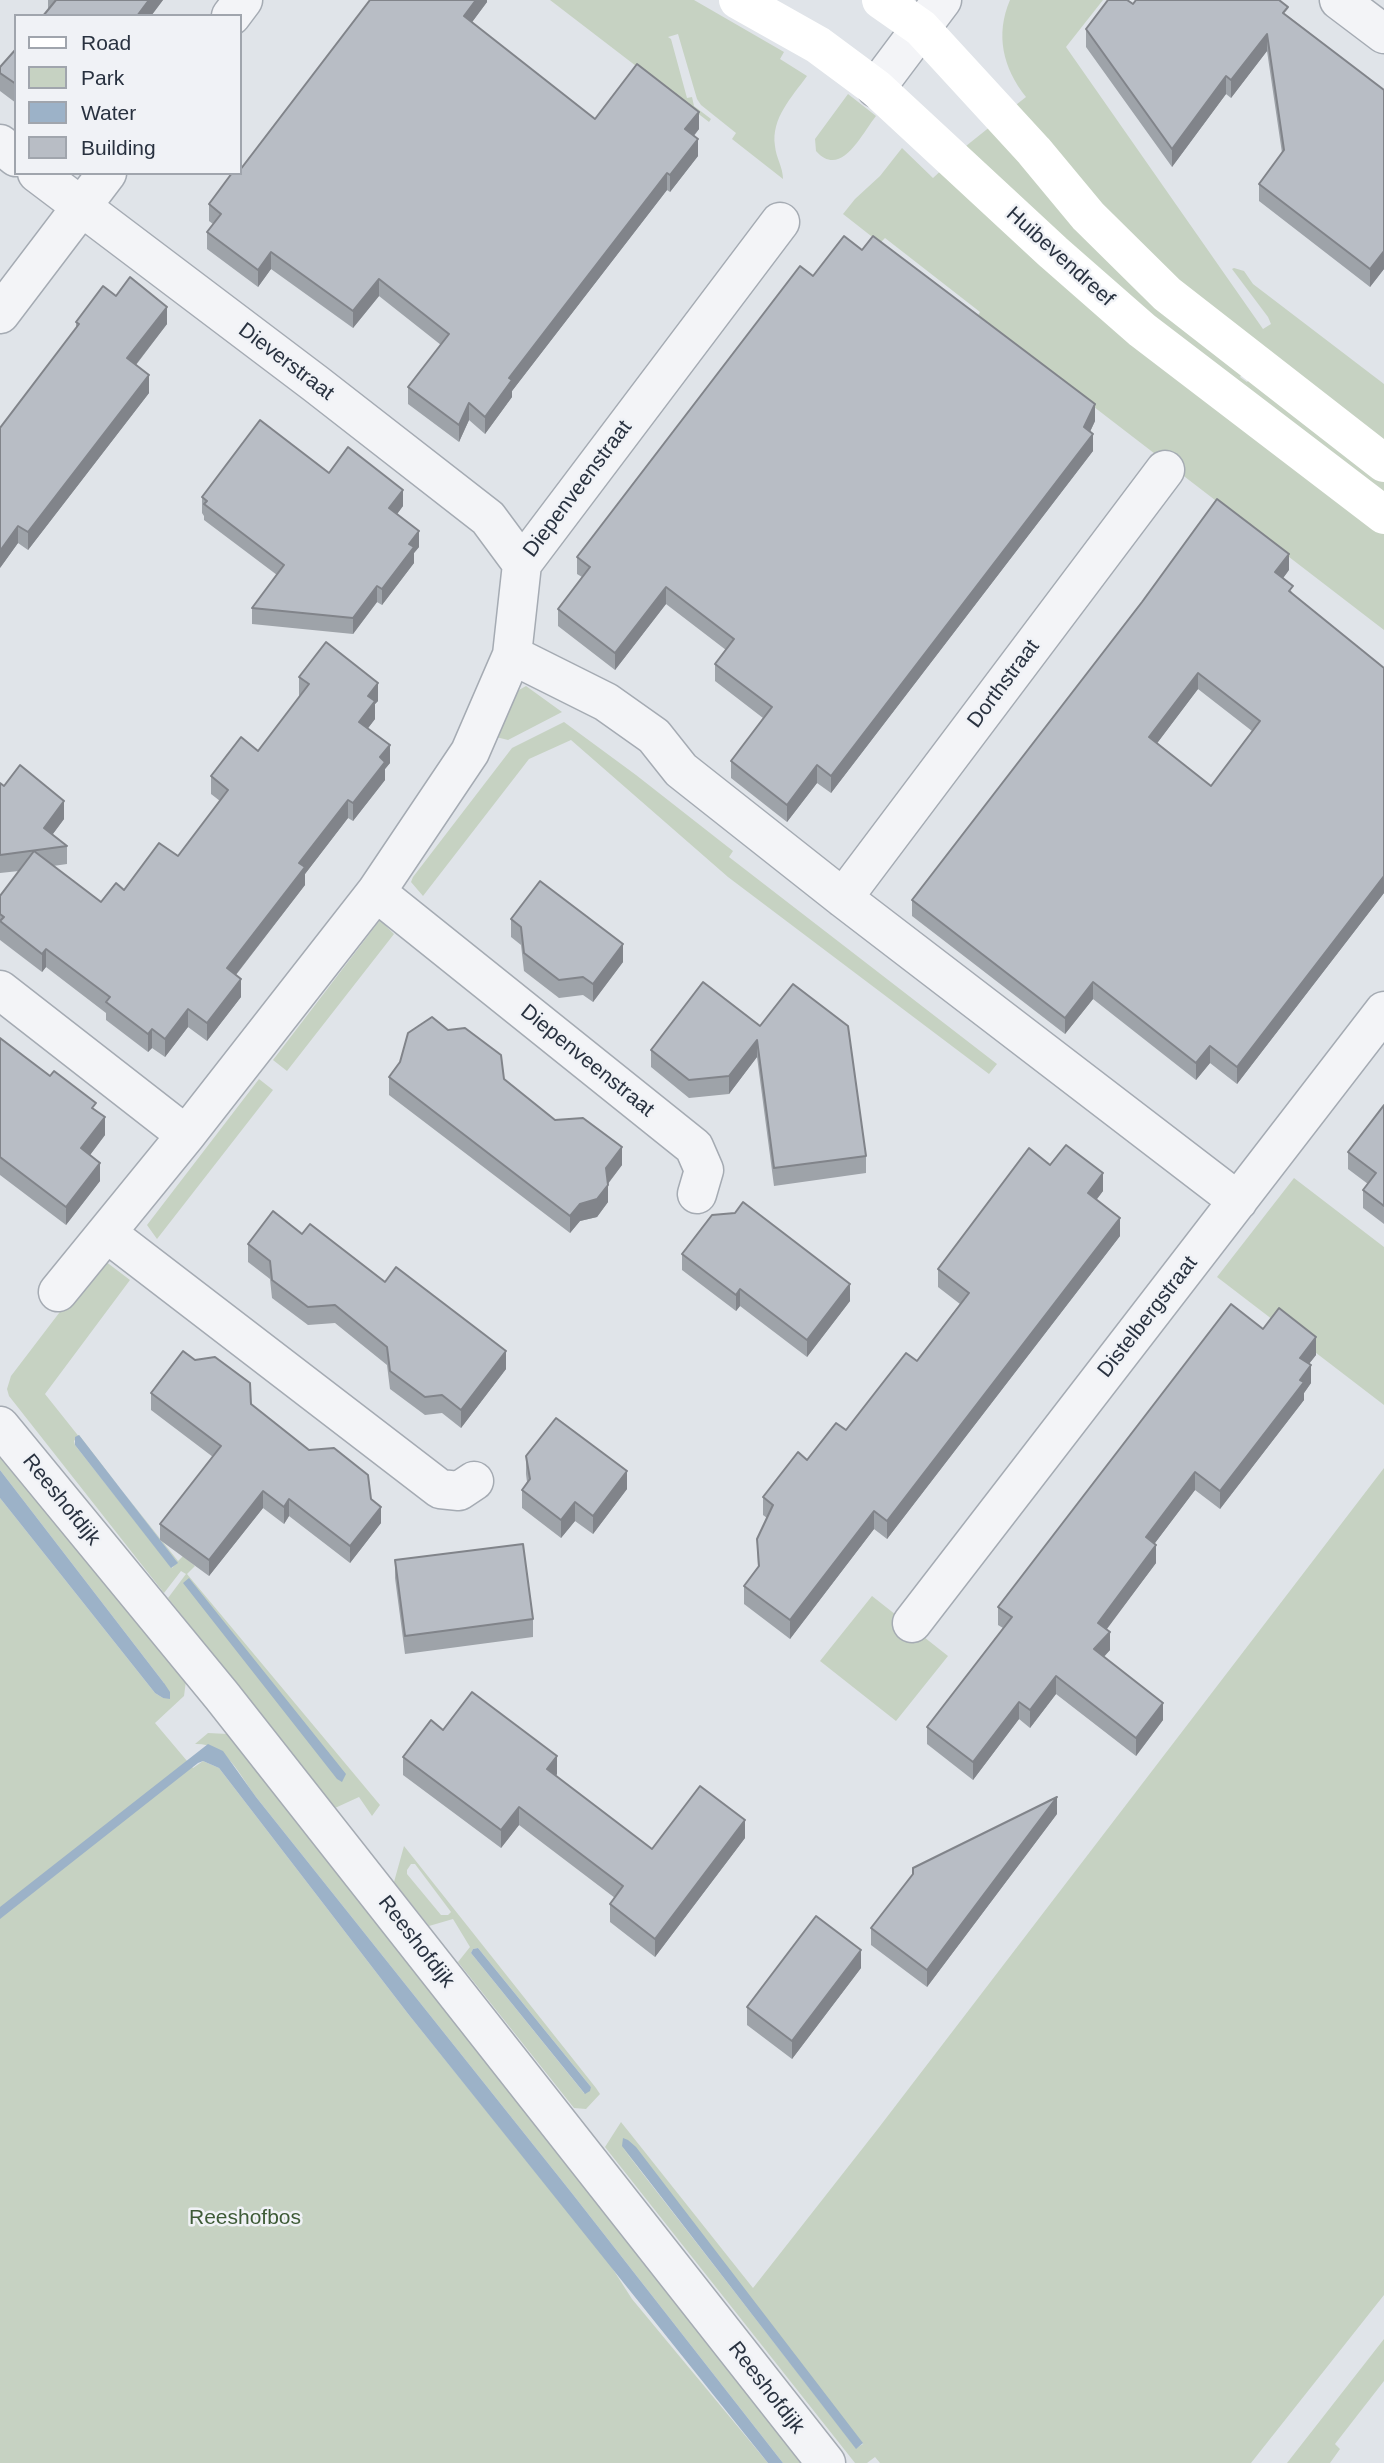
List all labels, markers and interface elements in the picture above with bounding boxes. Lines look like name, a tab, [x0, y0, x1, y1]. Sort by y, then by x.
legend	[14, 14, 242, 175]
text: Road	[81, 31, 131, 54]
text: Park	[81, 66, 124, 89]
text: Water	[81, 101, 136, 124]
text: Building	[81, 136, 156, 159]
street label: Huibevendreef	[1001, 202, 1119, 312]
street label: Dieverstraat	[233, 318, 339, 406]
street label: Diepenveenstraat	[518, 416, 638, 562]
street label: Dorthstraat	[963, 635, 1045, 733]
street label: Diepenveenstraat	[515, 999, 659, 1123]
street label: Distelbergstraat	[1093, 1251, 1203, 1383]
street label: Reeshofdijk	[17, 1449, 105, 1551]
street label: Reeshofdijk	[372, 1891, 460, 1993]
park label: Reeshofbos	[189, 2205, 301, 2231]
street label: Reeshofdijk	[722, 2337, 810, 2439]

